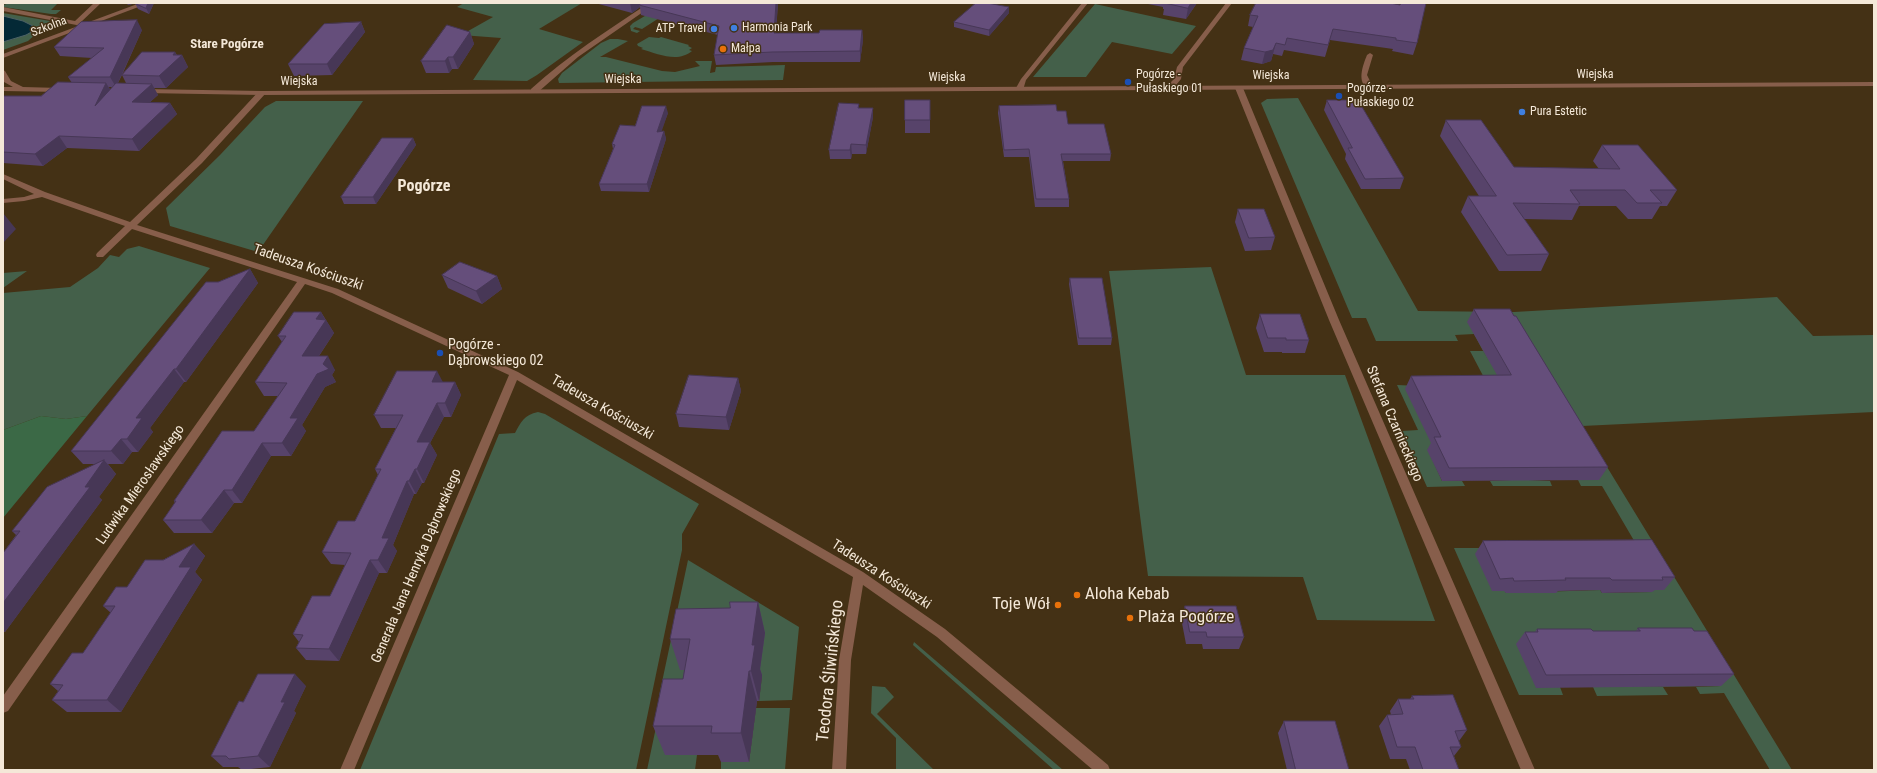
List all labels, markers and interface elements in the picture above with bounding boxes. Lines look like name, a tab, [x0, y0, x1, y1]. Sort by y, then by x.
street label: Szkolna	[29, 14, 69, 40]
place label: Harmonia Park	[742, 21, 812, 35]
place label: ATP Travel	[656, 22, 706, 36]
marker: Harmonia Park	[729, 23, 739, 33]
marker: ATP Travel	[709, 24, 719, 34]
district label: Stare Pogórze	[190, 37, 264, 53]
place label: Małpa	[731, 42, 760, 56]
marker: Małpa	[718, 44, 728, 54]
place label: Pogórze - Pułaskiego 01	[1136, 68, 1203, 96]
street label: Wiejska	[1577, 68, 1613, 82]
street label: Wiejska	[1253, 69, 1289, 83]
street label: Wiejska	[929, 71, 965, 85]
street label: Wiejska	[605, 73, 641, 87]
street label: Wiejska	[281, 75, 317, 89]
marker: Pogórze - Pułaskiego 01	[1123, 77, 1133, 87]
place label: Pogórze - Pułaskiego 02	[1347, 82, 1414, 110]
marker: Pogórze - Pułaskiego 02	[1334, 91, 1344, 101]
place label: Pura Estetic	[1530, 105, 1587, 119]
marker: Pura Estetic	[1517, 107, 1527, 117]
district label: Pogórze	[397, 177, 451, 197]
street label: Tadeusza Kościuszki	[251, 241, 365, 295]
place label: Pogórze - Dąbrowskiego 02	[448, 337, 543, 370]
marker: Pogórze - Dąbrowskiego 02	[435, 348, 445, 358]
street label: Stefana Czarnieckiego	[1362, 364, 1426, 484]
street label: Tadeusza Kościuszki	[548, 372, 656, 444]
street label: Ludwika Mierosławskiego	[93, 422, 189, 548]
street label: Generała Jana Henryka Dąbrowskiego	[368, 466, 466, 666]
street label: Tadeusza Kościuszki	[828, 537, 934, 613]
place label: Aloha Kebab	[1085, 585, 1169, 605]
marker: Aloha Kebab	[1072, 590, 1082, 600]
place label: Toje Wół	[992, 595, 1050, 615]
street label: Teodora Śliwińskiego	[813, 599, 849, 743]
marker: Toje Wół	[1053, 600, 1063, 610]
place label: Plaża Pogórze	[1138, 608, 1234, 628]
marker: Plaża Pogórze	[1125, 613, 1135, 623]

